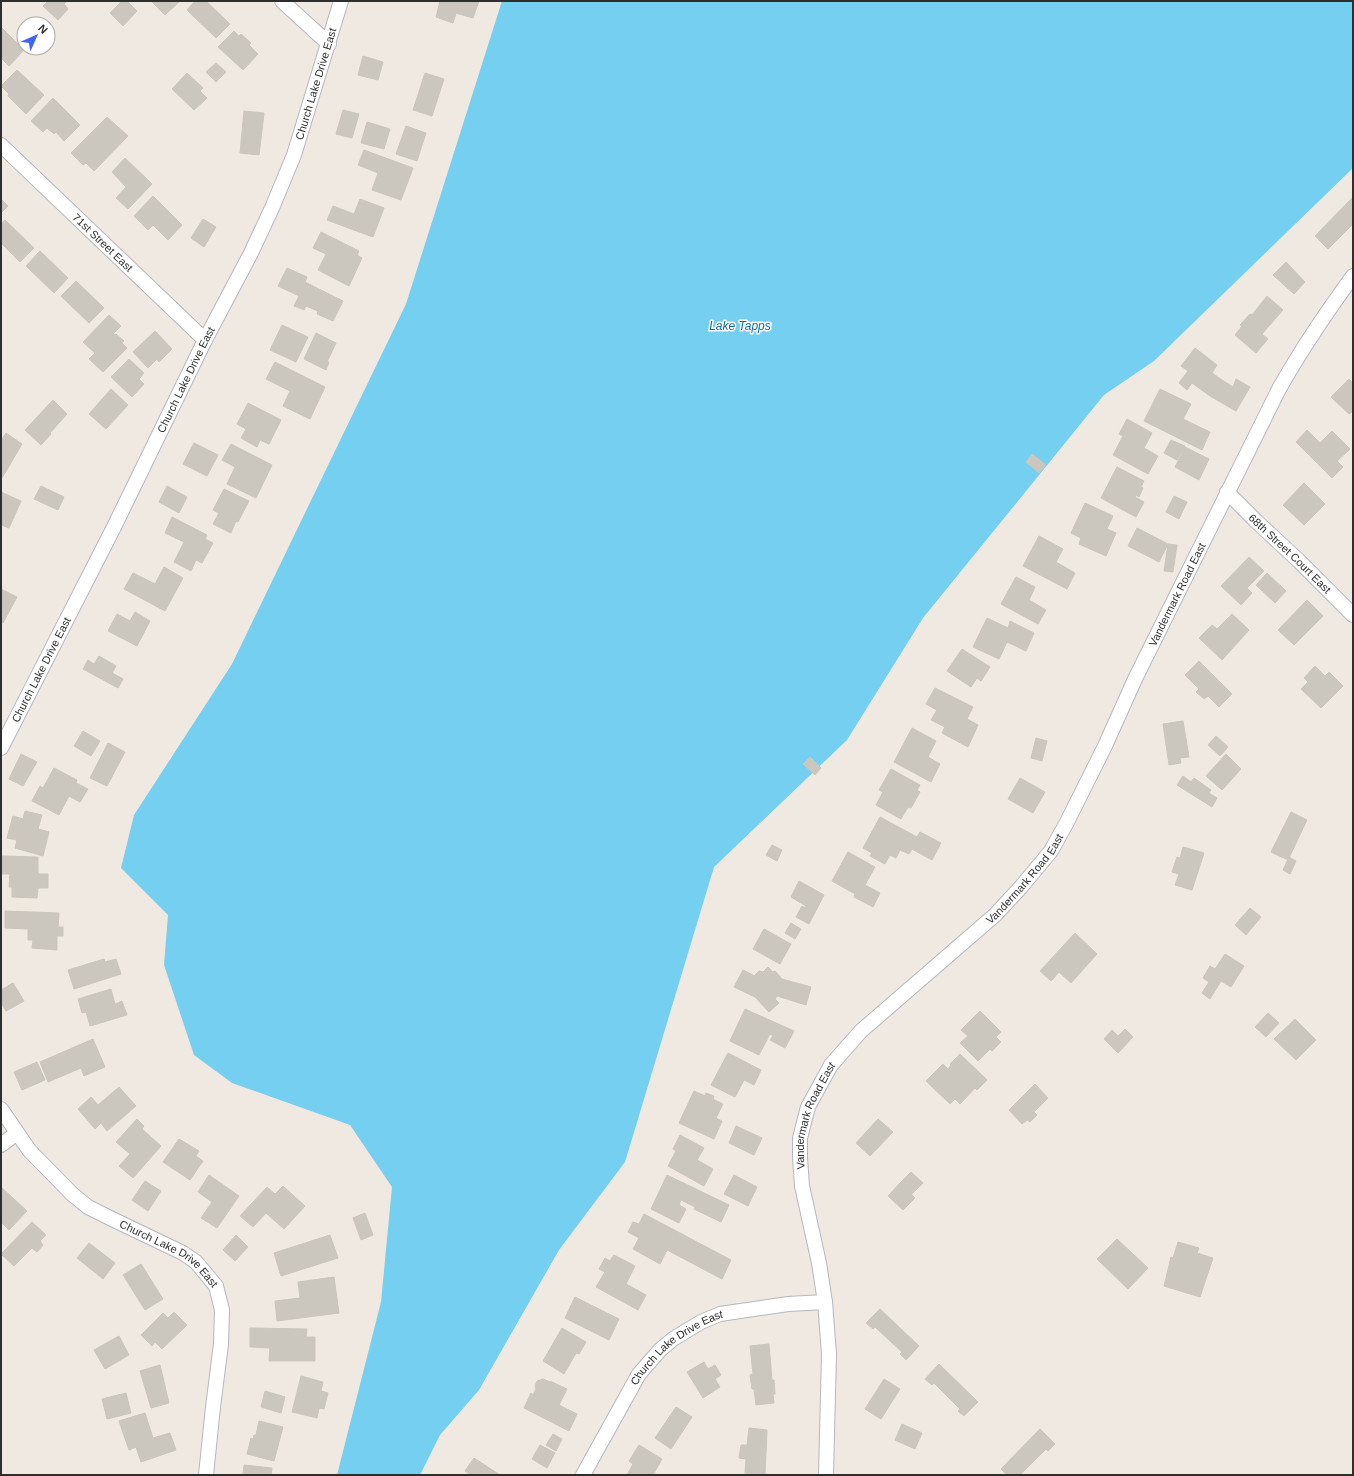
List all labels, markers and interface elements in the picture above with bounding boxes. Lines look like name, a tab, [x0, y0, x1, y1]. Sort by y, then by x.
north arrow	[16, 16, 56, 56]
text: N	[36, 22, 50, 36]
street label: Church Lake Drive East	[293, 27, 338, 141]
street label: 71st Street East	[70, 211, 135, 274]
water label: Lake Tapps	[709, 319, 771, 333]
street label: Church Lake Drive East	[155, 325, 217, 435]
street label: 68th Street Court East	[1246, 511, 1333, 595]
street label: Vandermark Road East	[1146, 541, 1208, 648]
street label: Church Lake Drive East	[9, 615, 73, 724]
street label: Vandermark Road East	[984, 832, 1065, 926]
street label: Vandermark Road East	[794, 1059, 837, 1170]
street label: Church Lake Drive East	[118, 1218, 220, 1290]
street label: Church Lake Drive East	[628, 1308, 723, 1387]

